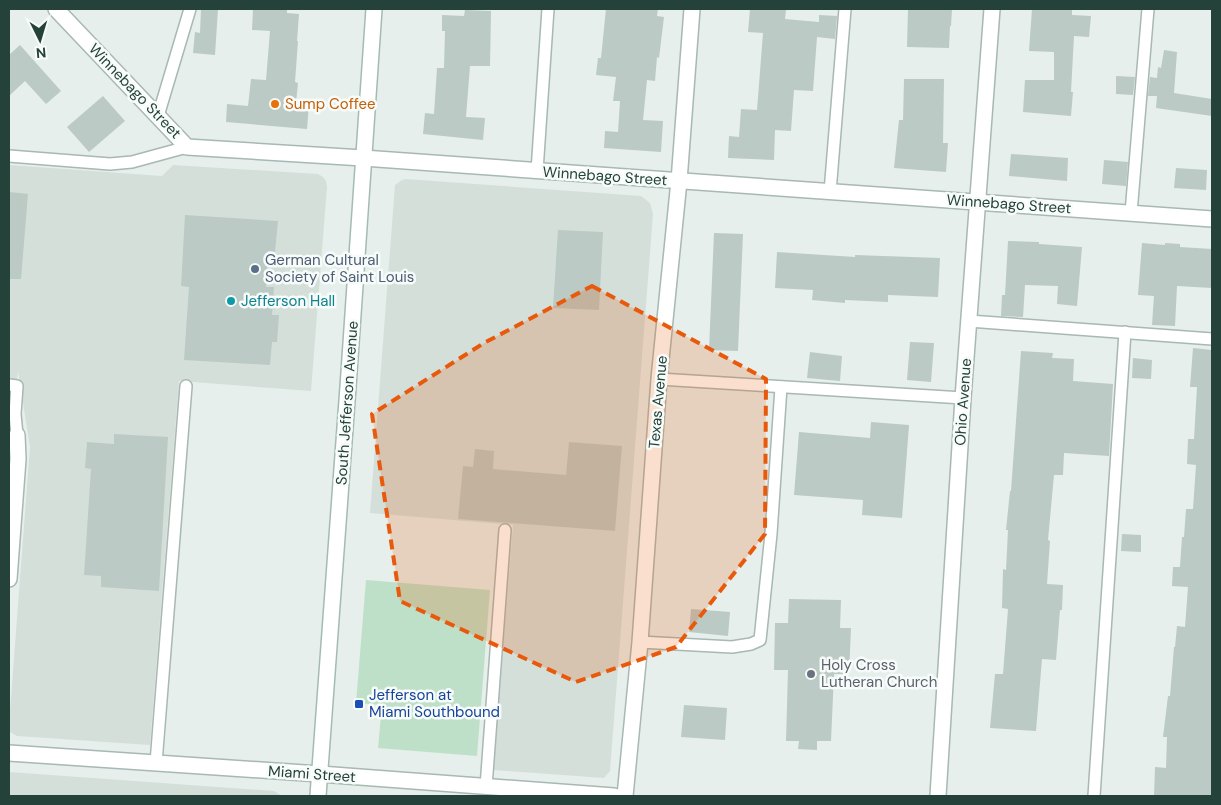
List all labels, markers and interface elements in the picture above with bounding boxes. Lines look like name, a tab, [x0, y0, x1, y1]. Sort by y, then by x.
north arrow	[15, 15, 65, 65]
street label: Winnebago Street	[84, 39, 186, 143]
text: N	[35, 44, 47, 62]
place label: Sump Coffee	[285, 94, 376, 114]
marker: Sump Coffee	[269, 98, 281, 110]
street label: Winnebago Street	[542, 162, 668, 190]
street label: Winnebago Street	[946, 190, 1072, 218]
place label: German Cultural Society of Saint Louis	[265, 250, 414, 287]
marker: German Cultural Society of Saint Louis	[249, 263, 261, 275]
place label: Jefferson Hall	[241, 291, 335, 311]
marker: Jefferson Hall	[225, 295, 237, 307]
street label: South Jefferson Avenue	[331, 320, 363, 486]
street label: Texas Avenue	[644, 355, 672, 449]
street label: Ohio Avenue	[950, 358, 976, 446]
place label: Holy Cross Lutheran Church	[821, 655, 937, 692]
marker: Holy Cross Lutheran Church	[805, 668, 817, 680]
place label: Jefferson at Miami Southbound	[369, 685, 500, 722]
marker: Jefferson at Miami Southbound	[353, 698, 365, 710]
street label: Miami Street	[267, 761, 357, 787]

